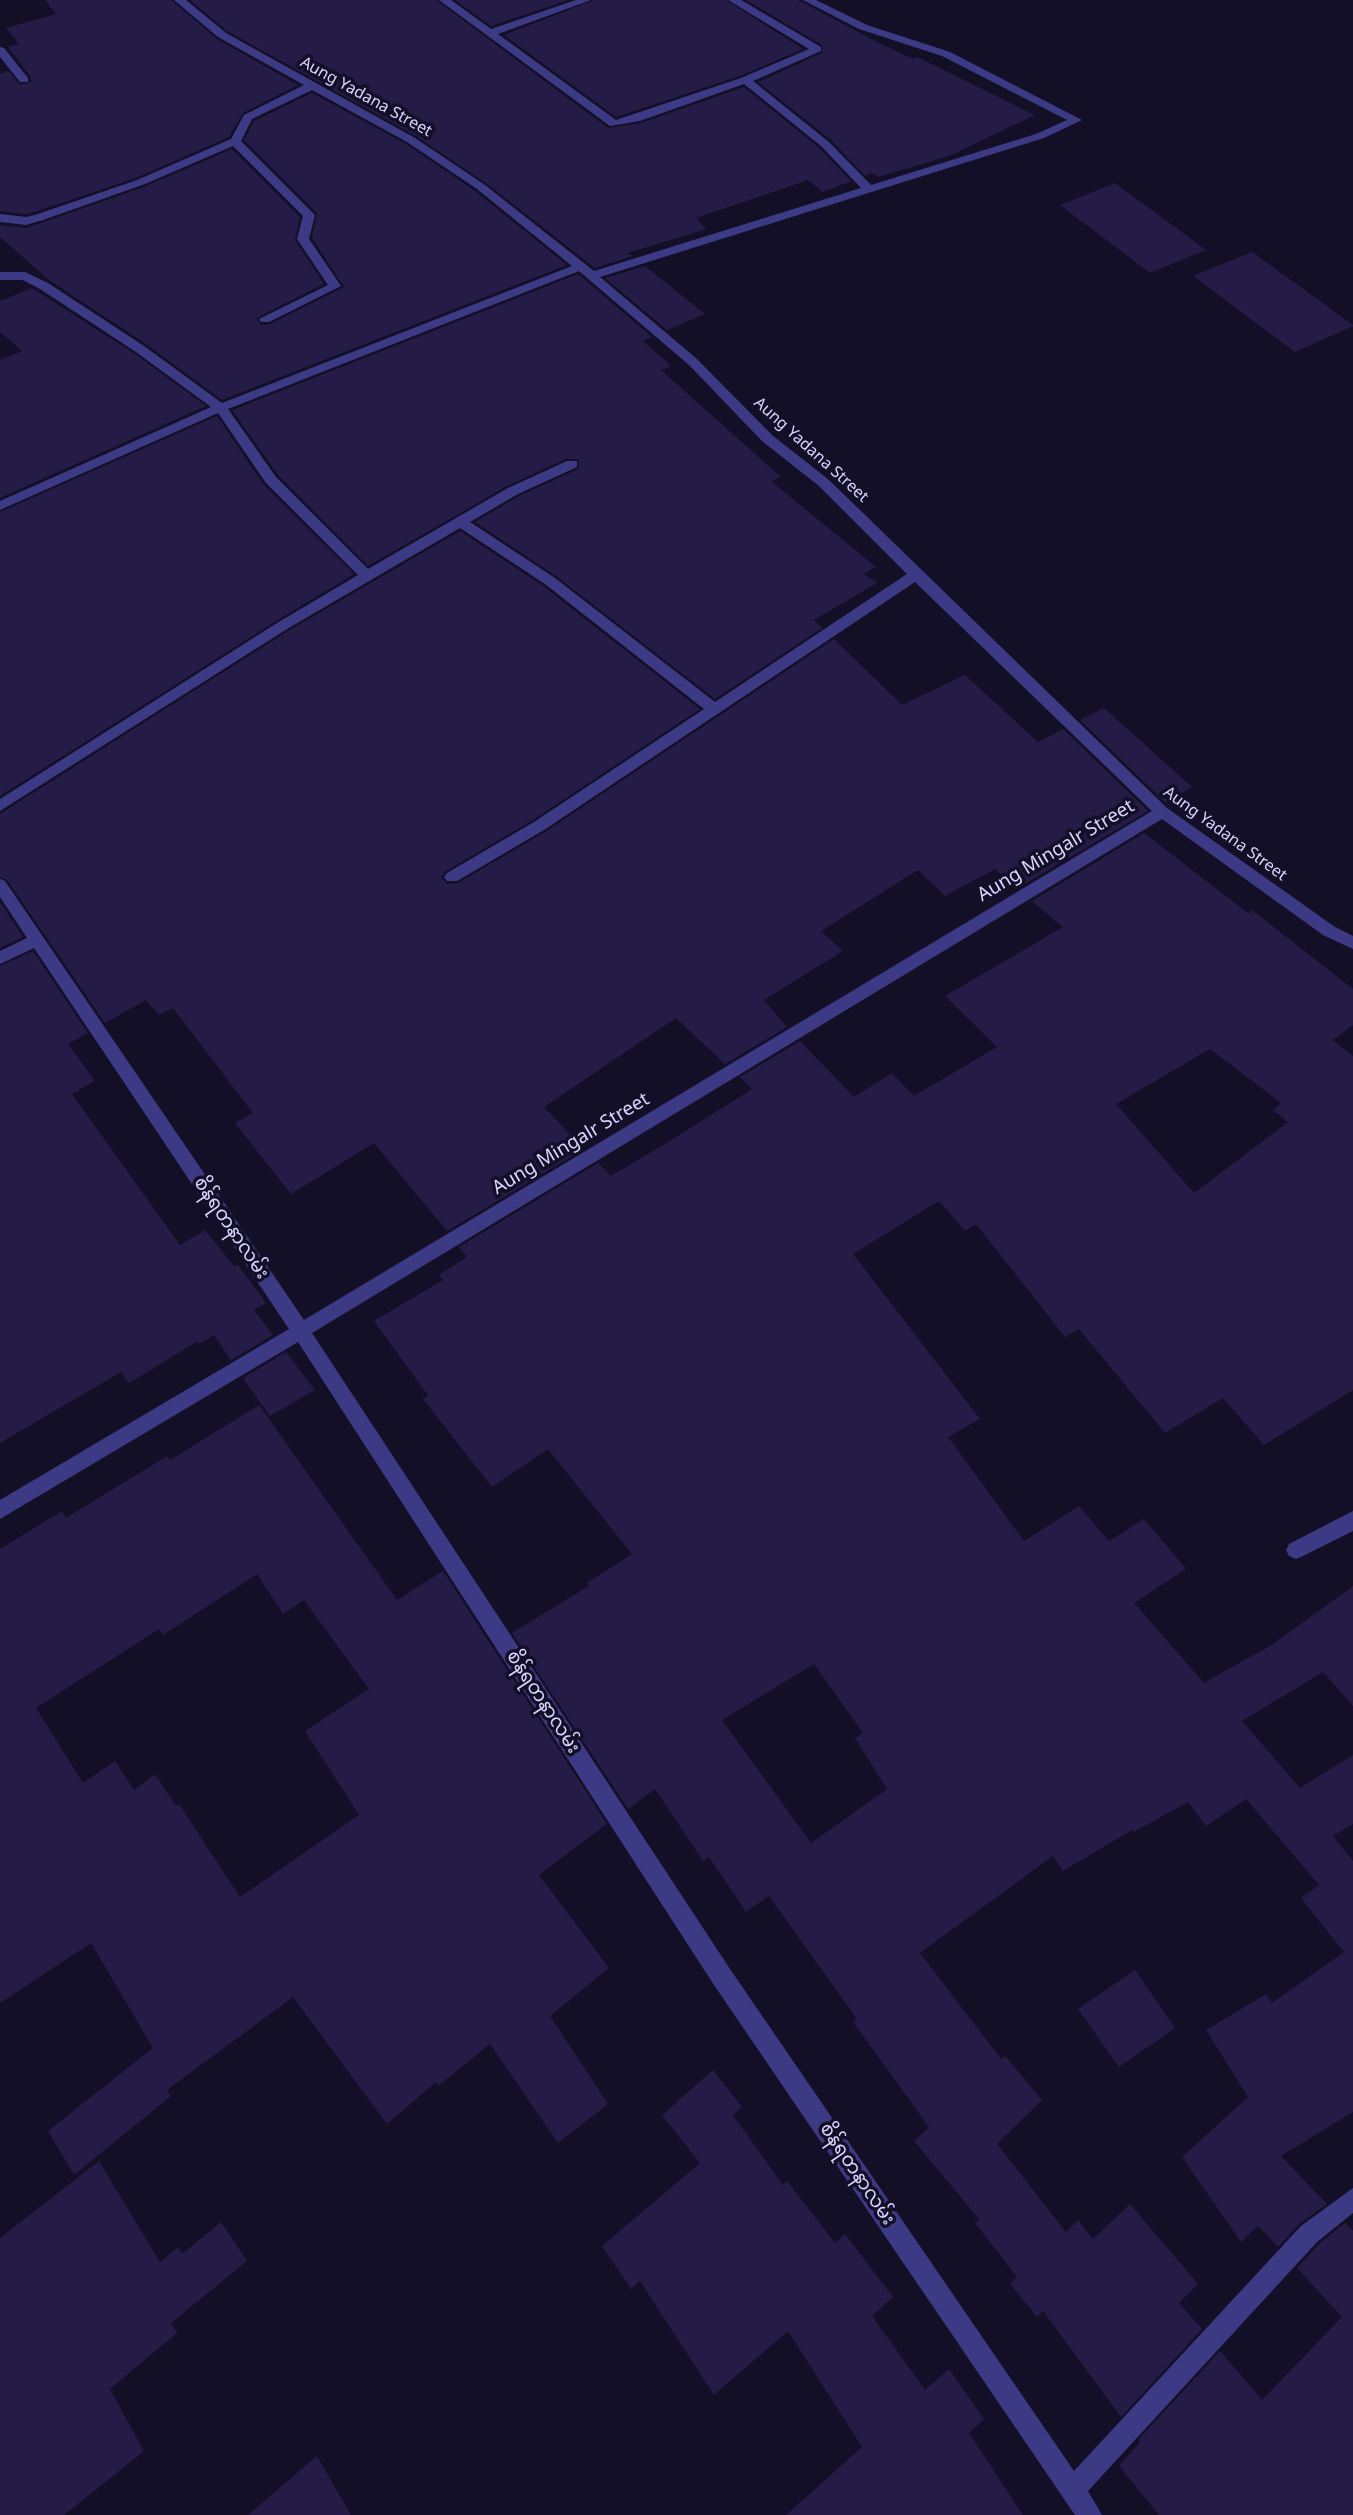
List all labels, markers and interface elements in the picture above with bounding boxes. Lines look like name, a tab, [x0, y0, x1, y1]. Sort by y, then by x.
street label: Aung Yadana Street	[297, 53, 435, 141]
street label: Aung Yadana Street	[750, 393, 872, 507]
street label: Aung Yadana Street	[1160, 783, 1290, 885]
street label: Aung Mingalr Street	[973, 795, 1139, 907]
street label: Aung Mingalr Street	[488, 1088, 654, 1200]
street label: စိန်ရတနာလမ်း	[188, 1173, 274, 1283]
street label: စိန်ရတနာလမ်း	[501, 1646, 585, 1758]
street label: စိန်ရတနာလမ်း	[814, 2119, 900, 2229]

